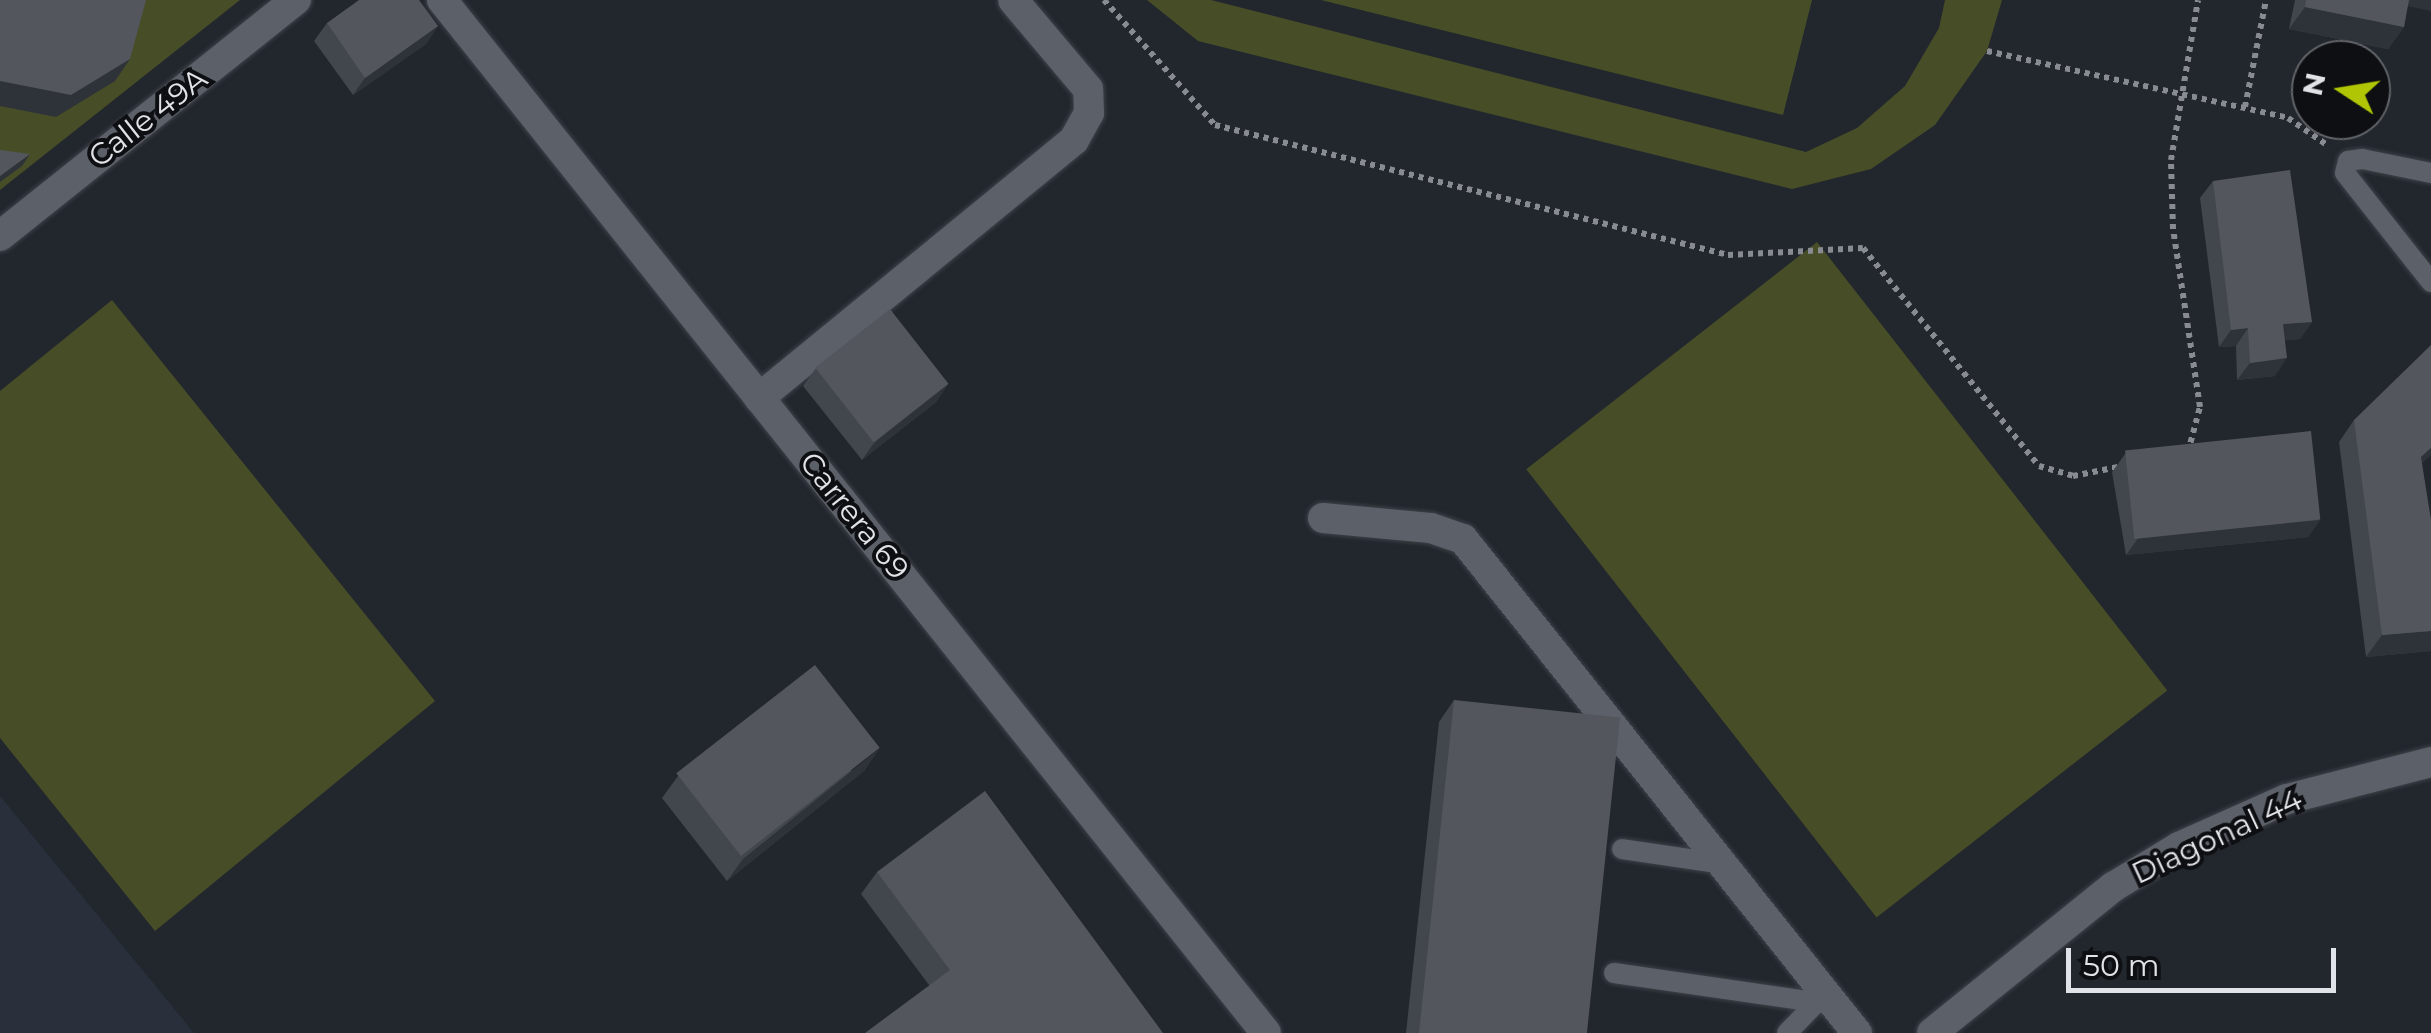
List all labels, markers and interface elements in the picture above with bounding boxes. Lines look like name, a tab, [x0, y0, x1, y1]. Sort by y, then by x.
north arrow	[2291, 40, 2391, 140]
street label: Calle 49A	[82, 61, 214, 175]
text: N	[2295, 70, 2333, 99]
street label: Carrera 69	[792, 445, 916, 587]
street label: Diagonal 44	[2126, 782, 2308, 892]
scale bar	[2071, 928, 2341, 990]
text: 50 m	[2083, 947, 2160, 984]

